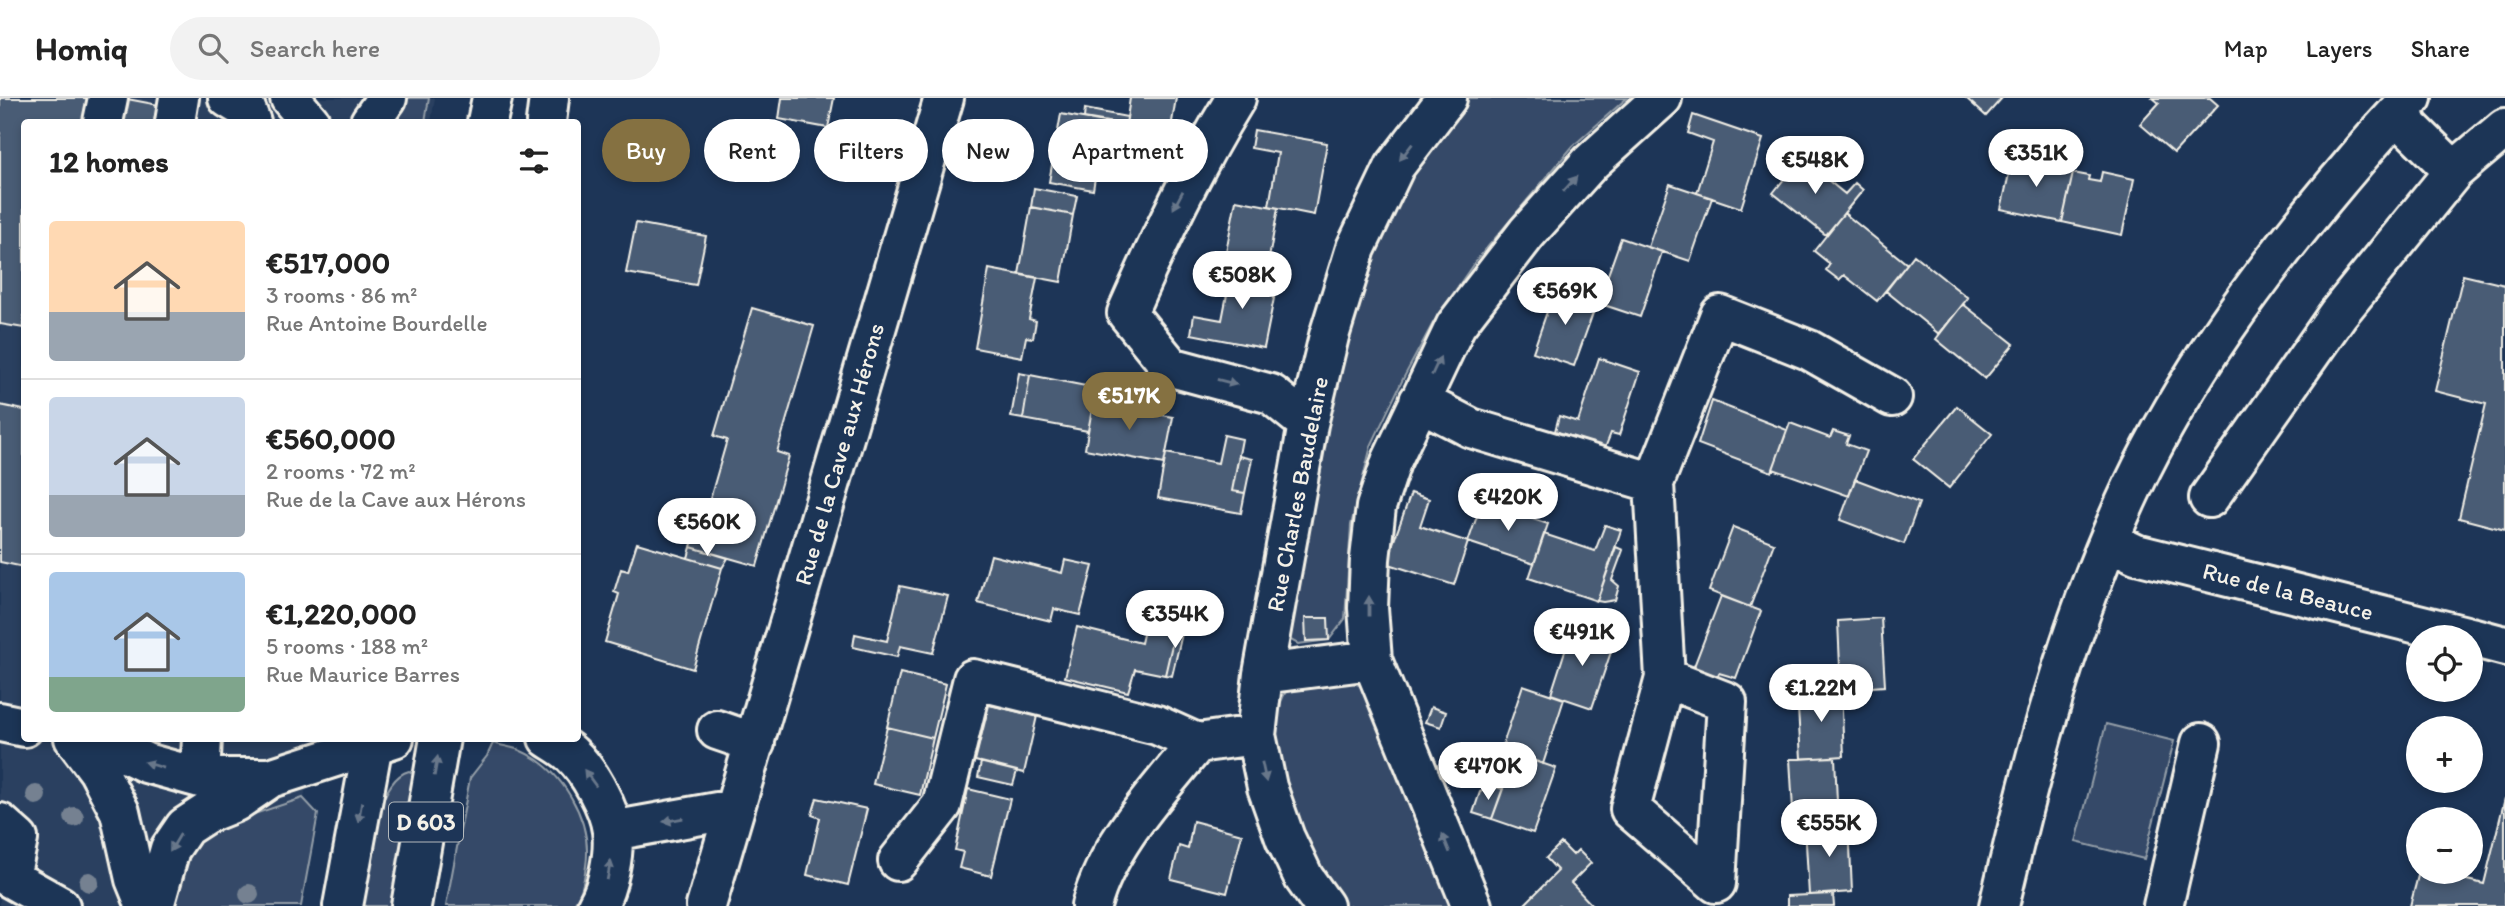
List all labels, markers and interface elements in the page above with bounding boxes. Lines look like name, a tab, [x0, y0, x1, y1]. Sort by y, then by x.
search box	[170, 17, 660, 80]
text: Homiq	[35, 29, 128, 68]
icon: search	[194, 29, 232, 67]
text: Search here	[250, 32, 380, 64]
text: Map	[2224, 34, 2268, 63]
text: Layers	[2306, 34, 2373, 63]
text: Share	[2411, 34, 2470, 63]
chip: Buy	[602, 119, 690, 182]
chip: Rent	[704, 119, 800, 182]
chip: Filters	[814, 119, 928, 182]
chip: New	[942, 119, 1034, 182]
chip: Apartment	[1048, 119, 1208, 182]
pin: €351K	[1987, 130, 2085, 189]
pin: €548K	[1766, 136, 1864, 196]
text: €351K	[2004, 138, 2068, 166]
icon: filters	[515, 142, 553, 180]
text: 12 homes	[49, 143, 169, 180]
one-way arrow	[1399, 143, 1413, 161]
text: €548K	[1782, 145, 1848, 173]
one-way arrow	[1562, 176, 1578, 193]
one-way arrow	[1172, 190, 1184, 210]
text: €517,000	[266, 244, 390, 281]
icon: home	[105, 249, 189, 333]
pin: €508K	[1193, 252, 1291, 311]
text: €508K	[1209, 260, 1275, 288]
pin: €569K	[1516, 268, 1614, 327]
text: €569K	[1533, 276, 1597, 304]
text: 3 rooms · 86 m²	[266, 281, 418, 309]
text: Rue Antoine Bourdelle	[266, 309, 487, 337]
street label: Rue de la Cave aux Hérons	[788, 320, 890, 588]
one-way arrow	[1431, 356, 1442, 377]
pin: €517K	[1080, 372, 1178, 432]
street label: Rue Charles Baudelaire	[1260, 374, 1334, 614]
one-way arrow	[1217, 377, 1239, 388]
text: €517K	[1098, 381, 1160, 409]
text: €560,000	[266, 420, 396, 457]
icon: home	[105, 425, 189, 509]
text: 2 rooms · 72 m²	[266, 457, 416, 485]
pin: €420K	[1459, 474, 1557, 533]
text: €420K	[1474, 482, 1542, 510]
text: Rue de la Cave aux Hérons	[266, 485, 526, 513]
pin: €560K	[658, 498, 756, 558]
text: €560K	[674, 507, 740, 535]
street label: Rue de la Beauce	[2200, 556, 2376, 626]
pin: €354K	[1126, 590, 1224, 650]
one-way arrow	[1363, 594, 1375, 616]
text: €1,220,000	[266, 595, 417, 632]
text: €354K	[1142, 599, 1208, 627]
icon: home	[105, 600, 189, 684]
pin: €491K	[1533, 608, 1631, 668]
text: €491K	[1550, 617, 1614, 645]
map controls	[2406, 625, 2483, 884]
button: locate	[2406, 625, 2483, 702]
text: 5 rooms · 188 m²	[266, 632, 428, 660]
text: Rue Maurice Barres	[266, 660, 460, 688]
pin: €1.22M	[1764, 664, 1878, 724]
text: €1.22M	[1785, 673, 1857, 701]
button: +	[2406, 716, 2483, 793]
pin: €470K	[1439, 742, 1537, 802]
text: €470K	[1454, 751, 1522, 779]
one-way arrow	[431, 755, 442, 777]
one-way arrow	[144, 759, 165, 770]
one-way arrow	[1259, 761, 1270, 783]
one-way arrow	[583, 769, 597, 787]
pin: €555K	[1780, 800, 1878, 859]
one-way arrow	[355, 801, 366, 823]
road number: D 603	[389, 802, 463, 842]
button: −	[2406, 807, 2483, 884]
text: €555K	[1797, 808, 1861, 836]
one-way arrow	[662, 815, 684, 826]
one-way arrow	[1441, 832, 1452, 853]
one-way arrow	[169, 833, 181, 852]
one-way arrow	[604, 859, 615, 881]

